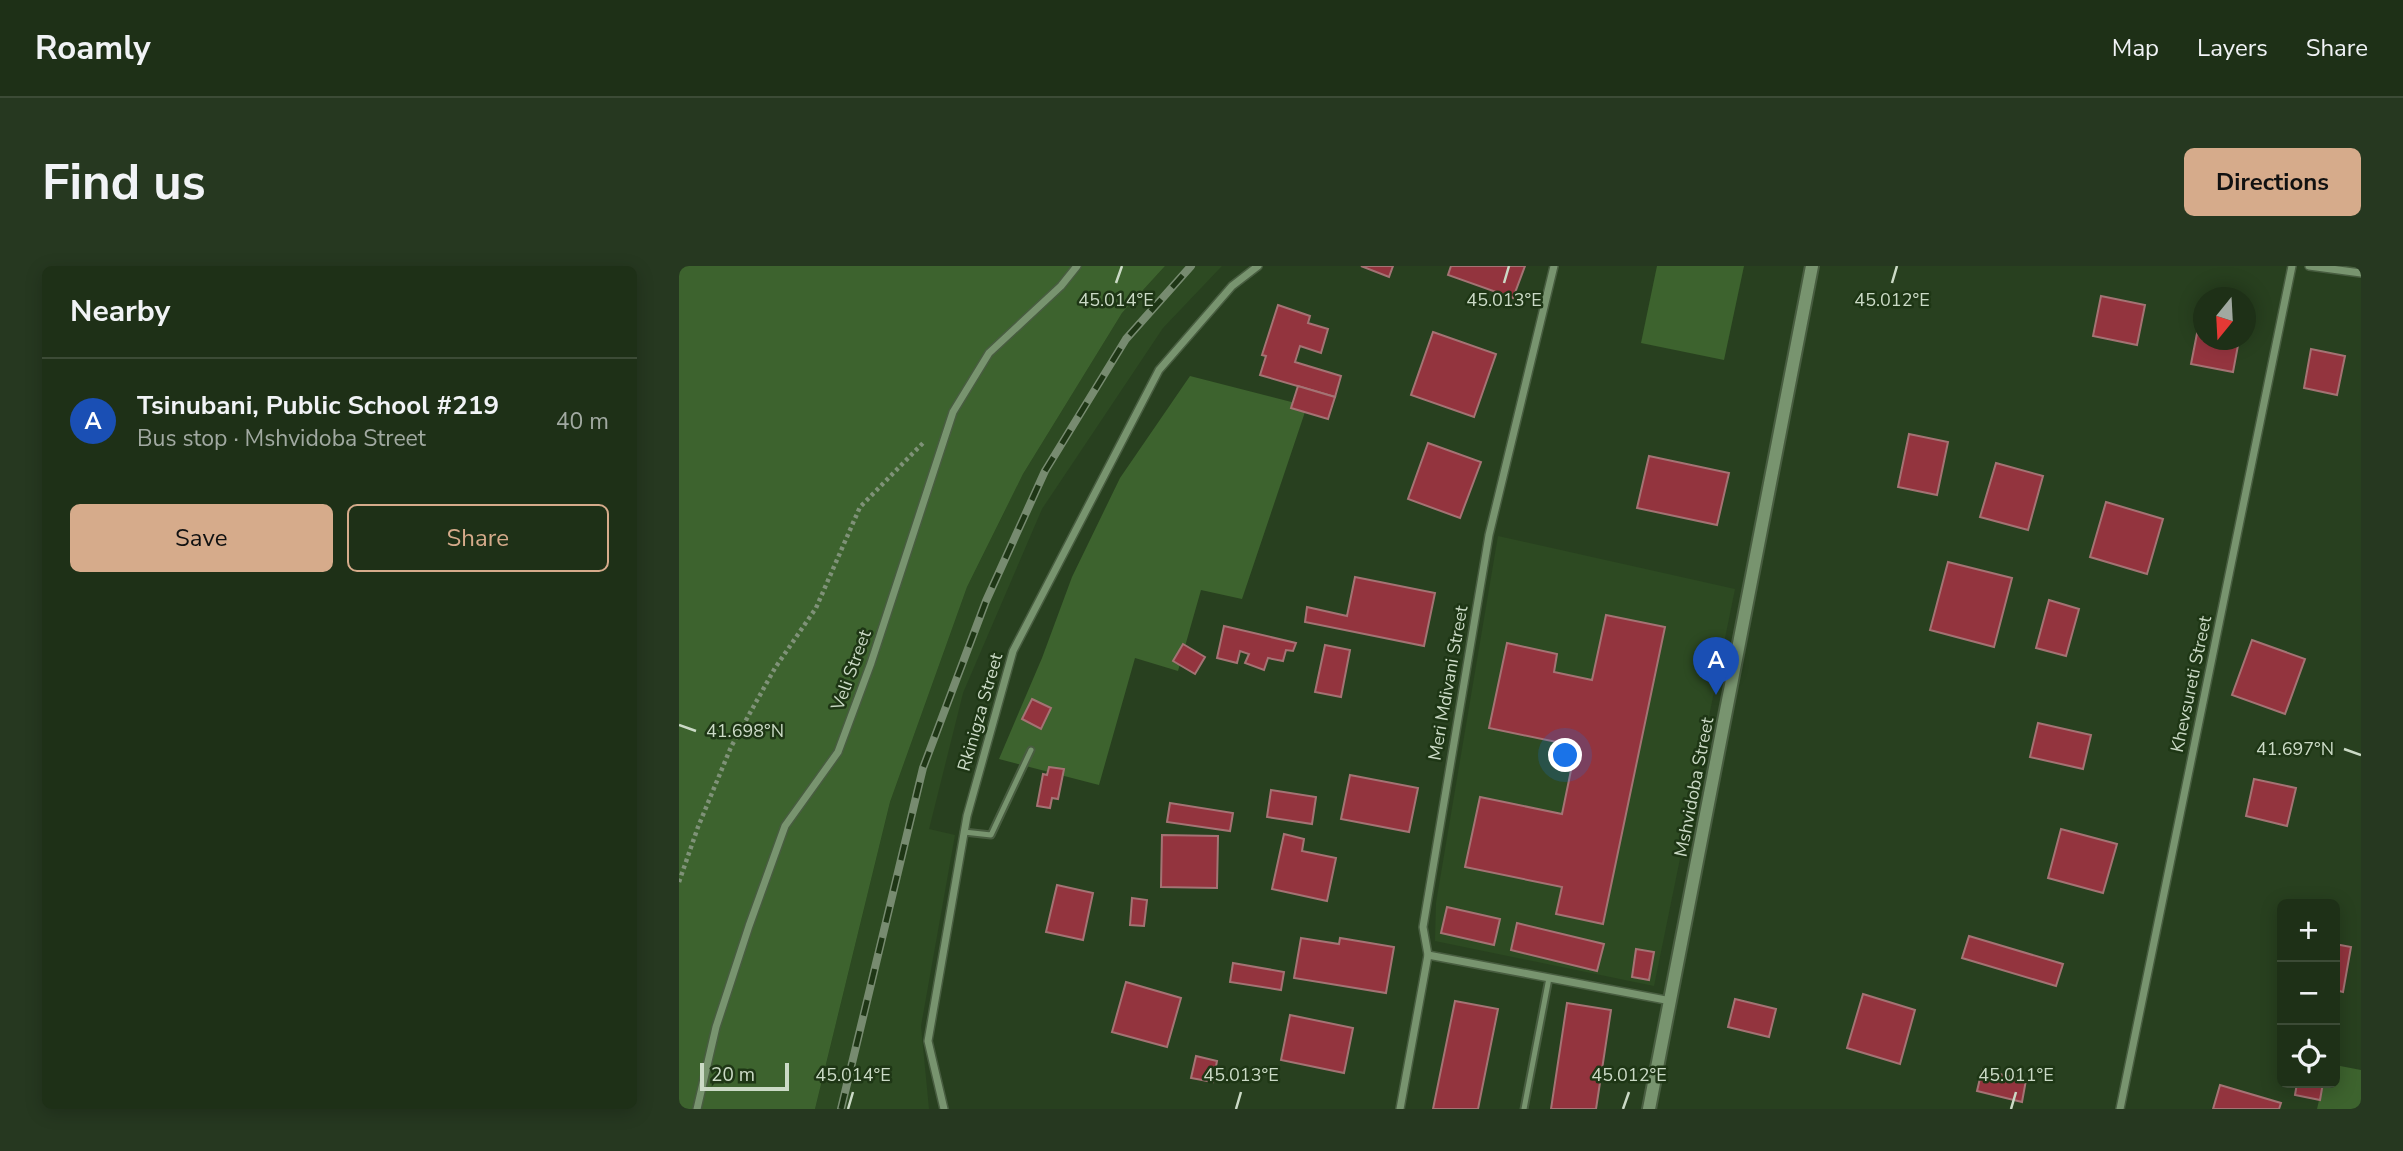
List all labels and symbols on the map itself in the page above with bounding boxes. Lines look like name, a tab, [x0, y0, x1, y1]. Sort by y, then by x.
north arrow	[2193, 287, 2256, 350]
text: 45.014°E	[1078, 288, 1154, 312]
text: 45.013°E	[1466, 288, 1542, 312]
text: 45.012°E	[1854, 288, 1930, 312]
street label: Meri Mdivani Street	[1423, 603, 1474, 762]
street label: Khevsureti Street	[2165, 613, 2217, 754]
street label: Veli Street	[825, 626, 877, 715]
pin: A	[1693, 637, 1739, 695]
street label: Rkinigza Street	[952, 650, 1008, 774]
street label: Mshvidoba Street	[1669, 714, 1719, 859]
text: 41.698°N	[706, 719, 784, 743]
text: 41.697°N	[2256, 737, 2334, 761]
your location	[1548, 738, 1582, 772]
scale bar	[700, 1060, 789, 1092]
text: 45.014°E	[815, 1063, 891, 1087]
text: 45.013°E	[1203, 1063, 1279, 1087]
text: 45.012°E	[1591, 1063, 1667, 1087]
text: 45.011°E	[1978, 1063, 2054, 1087]

